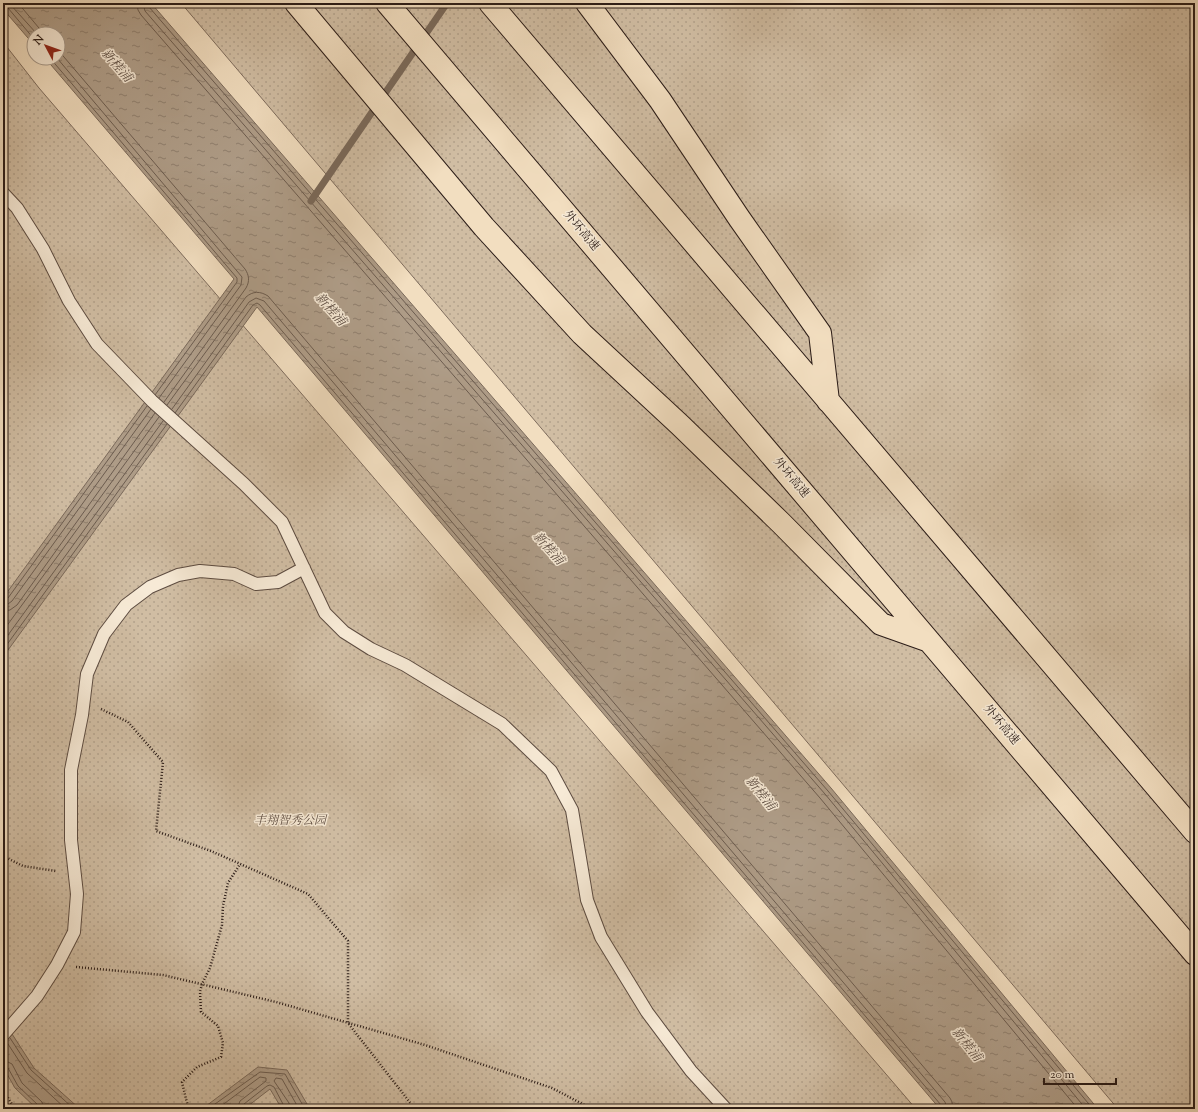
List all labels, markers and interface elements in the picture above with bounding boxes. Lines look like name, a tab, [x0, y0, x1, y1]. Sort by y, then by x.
north arrow	[26, 26, 66, 66]
text: N	[30, 31, 48, 49]
water label: 新槎浦	[96, 45, 137, 88]
street label: 外环高速	[559, 207, 603, 255]
water label: 新槎浦	[310, 289, 351, 332]
street label: 外环高速	[769, 454, 813, 502]
water label: 新槎浦	[528, 528, 569, 571]
street label: 外环高速	[979, 701, 1023, 749]
water label: 新槎浦	[741, 773, 781, 816]
park label: 丰翔智秀公园	[254, 812, 328, 830]
water label: 新槎浦	[947, 1024, 987, 1067]
scale bar	[1044, 1060, 1116, 1086]
text: 20 m	[1050, 1066, 1075, 1084]

